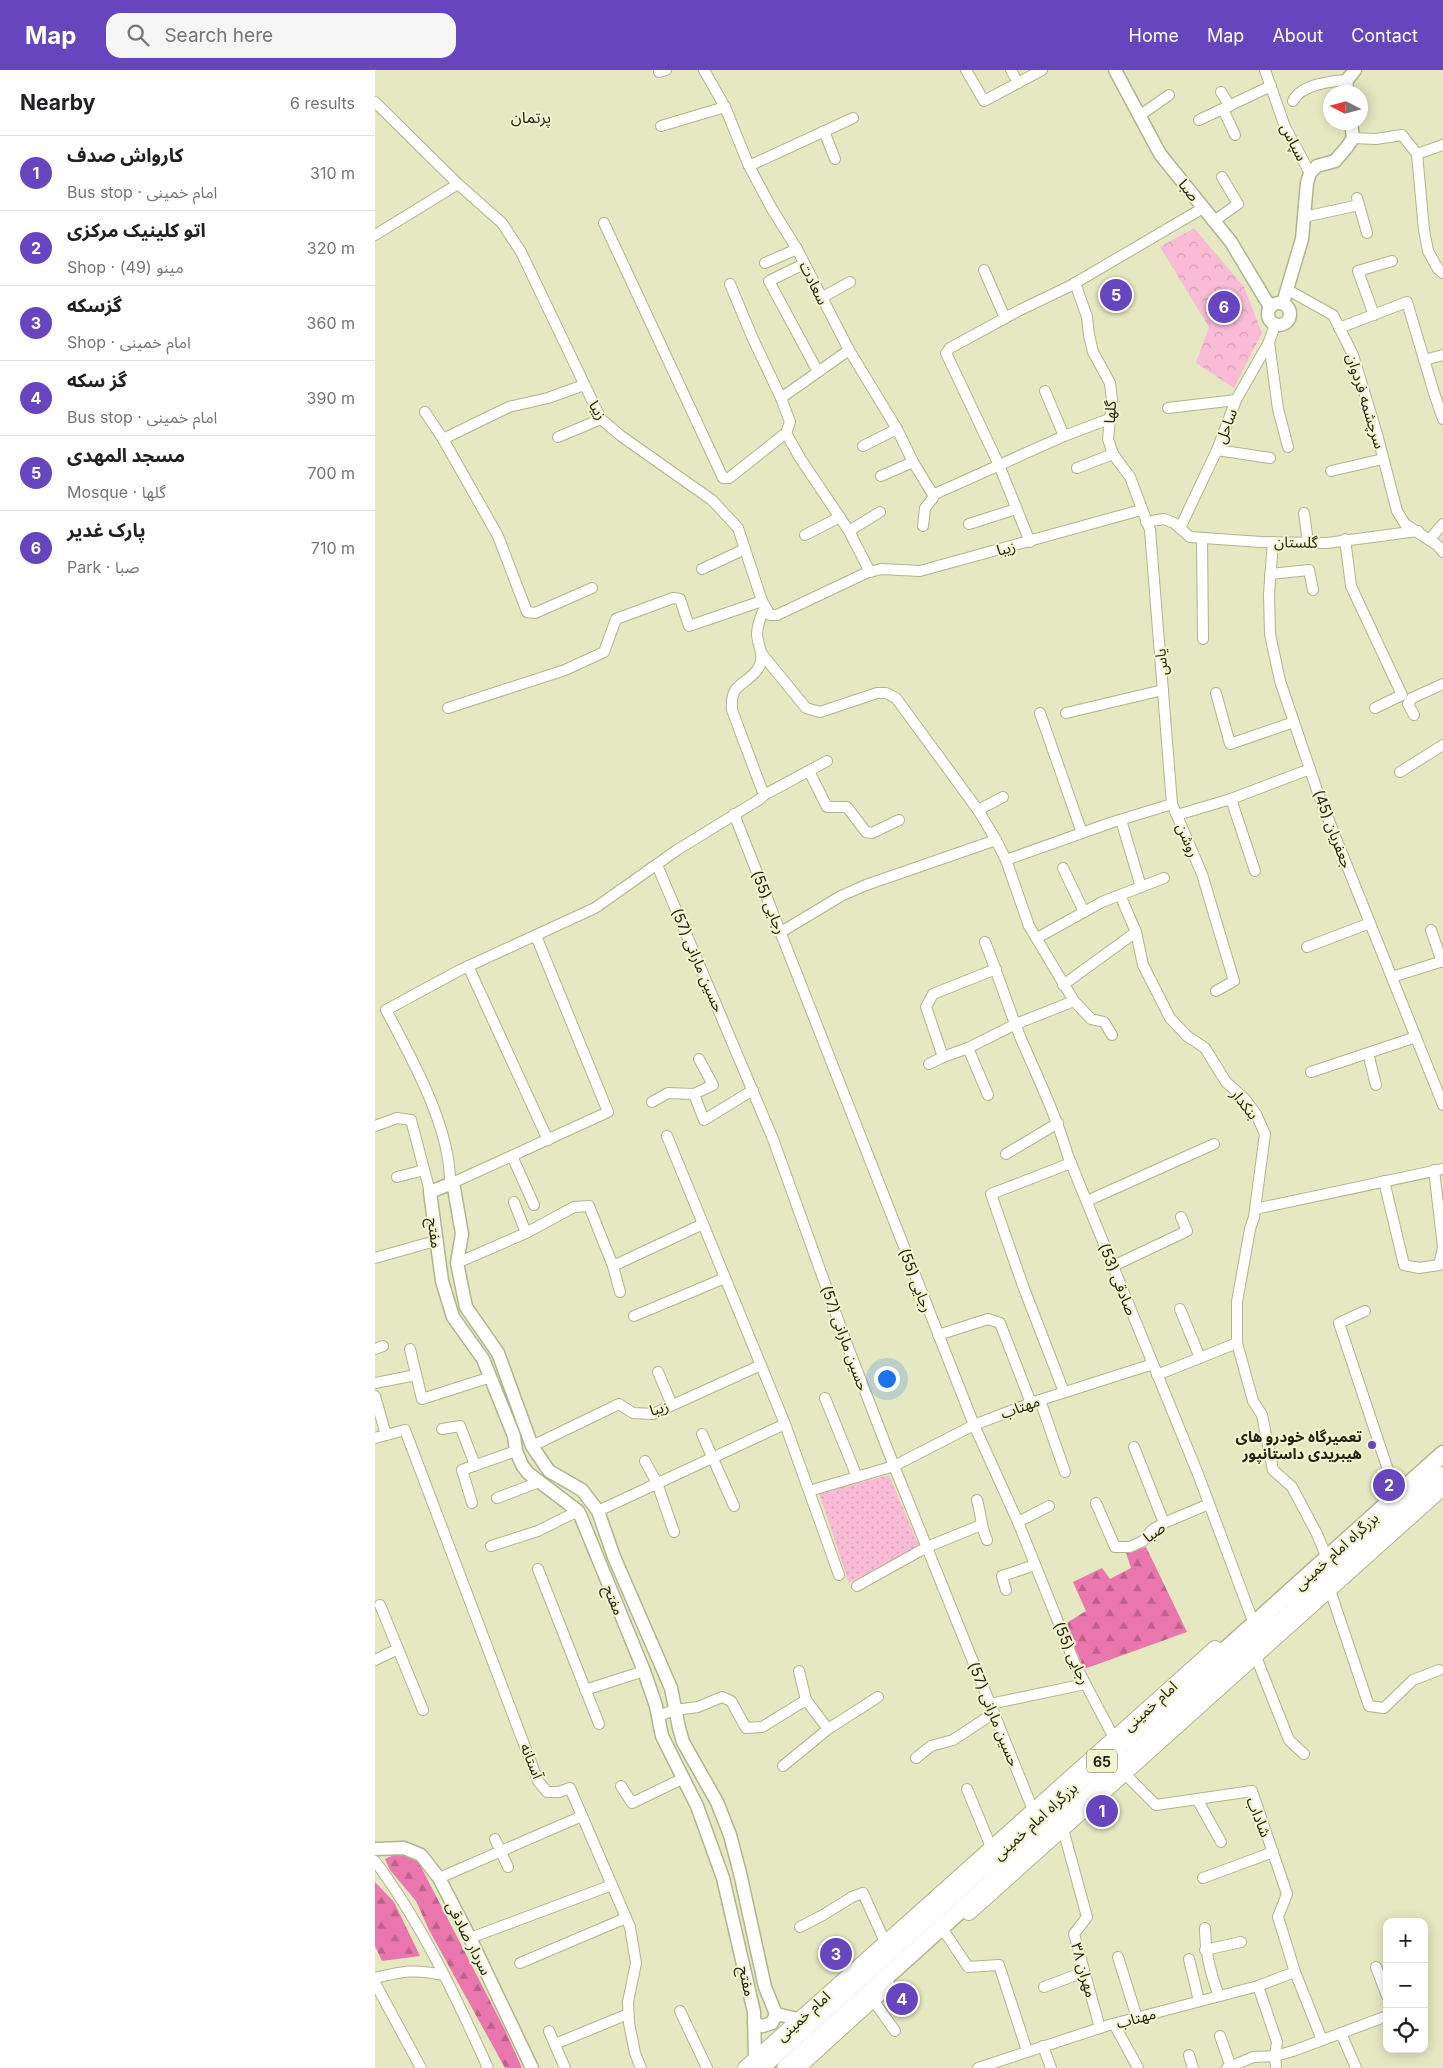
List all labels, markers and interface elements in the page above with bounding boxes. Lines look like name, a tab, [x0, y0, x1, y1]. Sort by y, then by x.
search box	[106, 13, 456, 58]
text: Map	[25, 21, 76, 50]
icon: search	[124, 21, 152, 49]
text: Search here	[164, 24, 273, 47]
text: Home	[1129, 25, 1179, 46]
text: Map	[1207, 25, 1244, 46]
text: About	[1272, 25, 1323, 46]
text: Contact	[1351, 25, 1418, 46]
north arrow	[1323, 85, 1368, 130]
text: Nearby	[20, 90, 95, 115]
text: 6 results	[290, 93, 355, 113]
district label: پرتمان	[511, 107, 551, 128]
street label: سپاس	[1275, 120, 1312, 165]
text: کارواش صدف	[67, 144, 183, 167]
text: 1	[33, 163, 39, 183]
text: 310 m	[310, 163, 355, 183]
street label: صبا	[1174, 175, 1204, 205]
text: Bus stop · امام خمینی	[67, 182, 217, 202]
text: اتو کلینیک مرکزی	[67, 219, 206, 242]
text: 2	[31, 238, 41, 258]
text: 320 m	[307, 238, 355, 258]
text: Shop · مینو (49)	[67, 257, 184, 277]
street label: سعادت	[795, 258, 833, 308]
pin: 5	[1100, 276, 1132, 314]
pin: 6	[1208, 288, 1240, 326]
text: گزسکه	[67, 294, 122, 317]
text: 3	[31, 313, 41, 333]
text: 360 m	[307, 313, 355, 333]
text: Shop · امام خمینی	[67, 332, 191, 352]
street label: سرچشمه فردوان	[1341, 351, 1390, 452]
text: گز سکه	[67, 369, 127, 392]
text: 4	[31, 388, 41, 408]
text: 390 m	[307, 388, 355, 408]
street label: زیبا	[585, 397, 611, 423]
street label: گلها	[1100, 399, 1120, 424]
street label: ساحل	[1211, 406, 1241, 446]
text: Bus stop · امام خمینی	[67, 407, 217, 427]
text: مسجد المهدی	[67, 444, 185, 467]
text: 5	[31, 463, 41, 483]
text: 700 m	[307, 463, 355, 483]
text: Mosque · گلها	[67, 482, 166, 502]
text: پارک غدیر	[67, 519, 145, 542]
street label: گلستان	[1274, 532, 1319, 552]
street label: زیبا	[994, 536, 1018, 560]
text: 6	[31, 538, 41, 558]
text: 710 m	[311, 538, 355, 558]
text: Park · صبا	[67, 557, 139, 577]
street label: یاس	[1150, 648, 1172, 676]
street label: جعفریان (45)	[1309, 787, 1357, 871]
street label: روشن	[1172, 820, 1204, 860]
street label: رجایی (55)	[748, 867, 790, 937]
street label: حسین مارانی (57)	[668, 905, 729, 1015]
street label: بنکدار	[1226, 1084, 1263, 1123]
street label: مفتح	[421, 1217, 446, 1250]
street label: صادقی (53)	[1095, 1240, 1141, 1318]
street label: رجایی (55)	[895, 1245, 937, 1315]
street label: حسین مارانی (57)	[817, 1283, 873, 1394]
your location	[874, 1366, 900, 1392]
street label: مهتاب	[998, 1391, 1042, 1423]
street label: زیبا	[647, 1396, 671, 1420]
place label: تعمیرگاه خودرو های هیبریدی داستانپور	[1236, 1427, 1363, 1463]
marker: تعمیرگاه خودرو های هیبریدی داستانپور	[1366, 1439, 1378, 1451]
pin: 2	[1373, 1466, 1405, 1504]
street label: بزرگراه امام خمینی	[1290, 1508, 1383, 1595]
street label: صبا	[1139, 1518, 1169, 1546]
street label: مفتح	[597, 1582, 629, 1619]
street label: رجایی (55)	[1050, 1619, 1094, 1687]
street label: حسین مارانی (57)	[964, 1659, 1024, 1769]
street label: امام خمینی	[1119, 1677, 1182, 1737]
street label: آستانه	[516, 1740, 548, 1782]
road number: 65	[1087, 1750, 1117, 1772]
street label: بزرگراه امام خمینی	[989, 1778, 1082, 1865]
pin: 1	[1086, 1792, 1118, 1830]
street label: شاداب	[1242, 1794, 1276, 1840]
street label: سردار صادقی	[442, 1898, 496, 1978]
map controls	[1383, 1918, 1428, 2053]
button: +	[1383, 1918, 1428, 1963]
pin: 3	[820, 1935, 852, 1973]
street label: مهران ۳۸	[1067, 1940, 1101, 2000]
button: −	[1383, 1963, 1428, 2008]
street label: مفتح	[732, 1964, 759, 1999]
pin: 4	[886, 1980, 918, 2018]
street label: امام خمینی	[772, 1987, 835, 2047]
street label: مهتاب	[1114, 2004, 1158, 2032]
button: locate	[1383, 2008, 1428, 2053]

